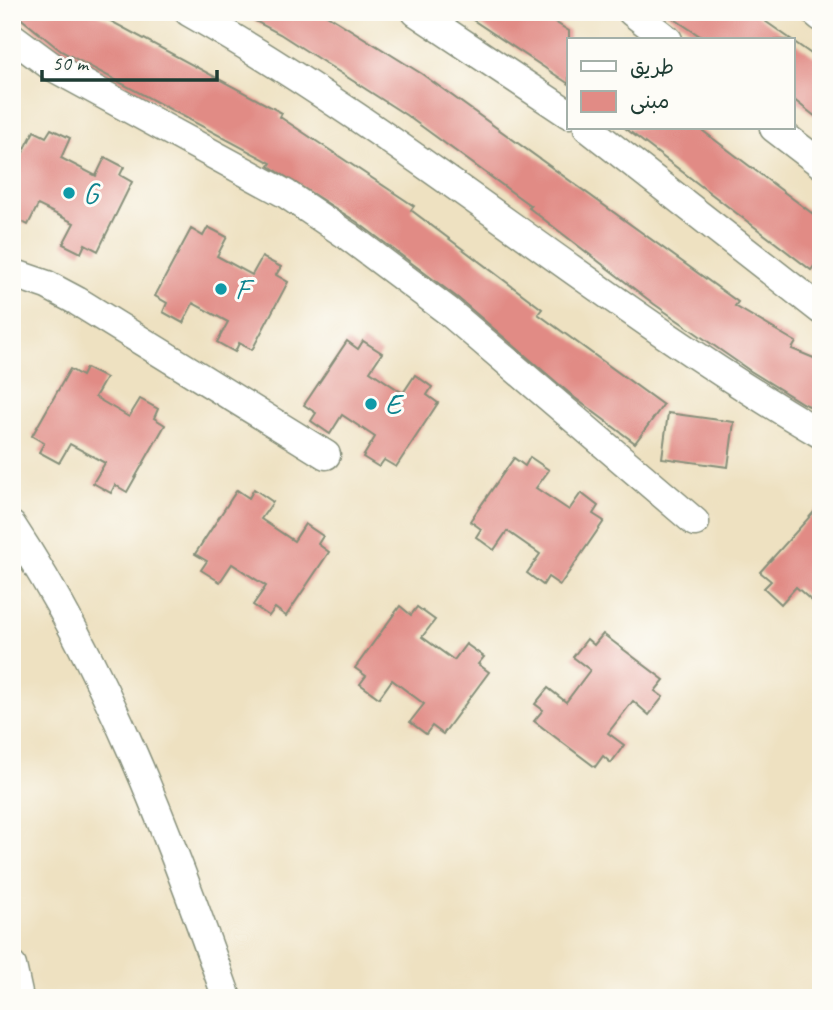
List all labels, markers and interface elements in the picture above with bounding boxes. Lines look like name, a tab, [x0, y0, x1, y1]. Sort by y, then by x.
scale bar	[42, 38, 217, 82]
legend	[567, 38, 794, 130]
text: 50 m	[52, 50, 90, 76]
text: طريق	[630, 54, 674, 80]
text: مبنى	[630, 88, 669, 115]
place label: G	[83, 174, 101, 212]
marker: G	[61, 185, 77, 201]
place label: F	[235, 270, 255, 308]
marker: F	[213, 281, 229, 297]
place label: E	[385, 385, 405, 423]
marker: E	[363, 396, 379, 412]

